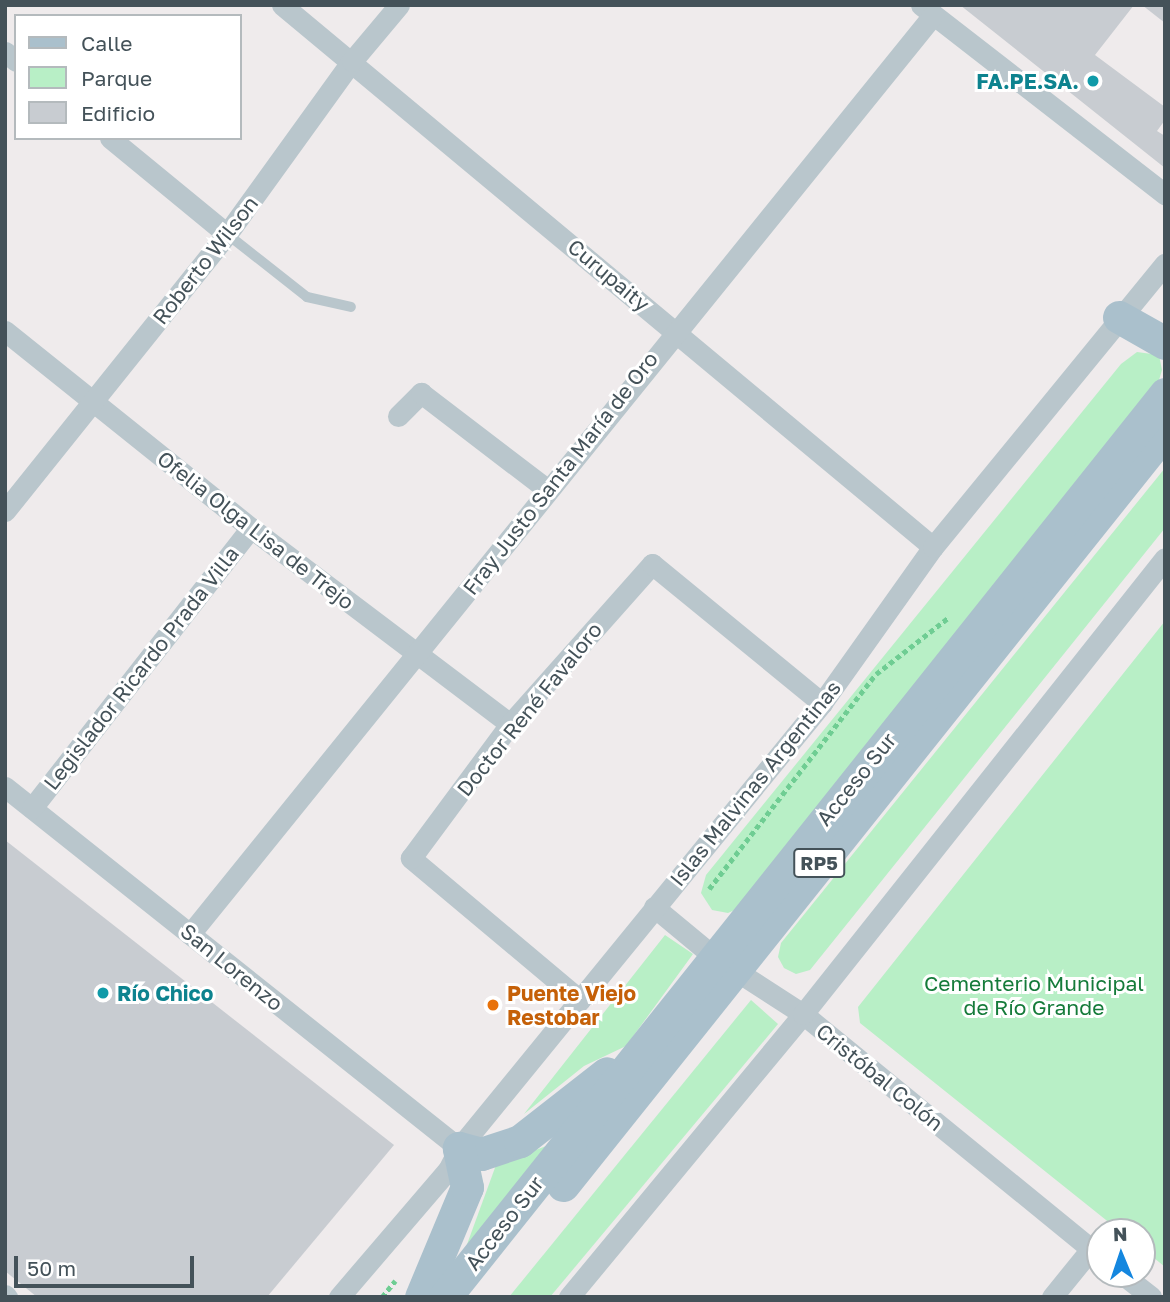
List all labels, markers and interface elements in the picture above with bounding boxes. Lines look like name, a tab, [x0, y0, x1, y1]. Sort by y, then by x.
legend	[14, 14, 242, 140]
text: Calle	[81, 30, 133, 56]
text: Parque	[81, 65, 152, 91]
place label: FA.PE.SA.	[976, 68, 1079, 94]
marker: FA.PE.SA.	[1085, 73, 1101, 89]
text: Edificio	[81, 100, 155, 126]
street label: Roberto Wilson	[147, 191, 263, 329]
street label: Curupaity	[563, 234, 655, 316]
street label: Fray Justo Santa María de Oro	[457, 346, 663, 600]
street label: Ofelia Olga Lisa de Trejo	[153, 445, 359, 615]
street label: Legislador Ricardo Prada Villa	[38, 541, 244, 795]
street label: Doctor René Favaloro	[451, 617, 607, 801]
street label: Islas Malvinas Argentinas	[664, 675, 846, 891]
street label: Acceso Sur	[811, 727, 901, 831]
road number: RP5	[793, 848, 845, 878]
street label: San Lorenzo	[176, 918, 288, 1016]
park label: Cementerio Municipal de Río Grande	[924, 970, 1144, 1020]
place label: Río Chico	[117, 980, 213, 1006]
place label: Puente Viejo Restobar	[507, 980, 636, 1030]
marker: Río Chico	[95, 985, 111, 1001]
marker: Puente Viejo Restobar	[485, 997, 501, 1013]
street label: Cristóbal Colón	[811, 1018, 949, 1136]
street label: Acceso Sur	[460, 1171, 548, 1275]
north arrow	[1086, 1218, 1156, 1288]
text: N	[1113, 1222, 1128, 1245]
scale bar	[18, 1242, 198, 1286]
text: 50 m	[27, 1255, 76, 1281]

